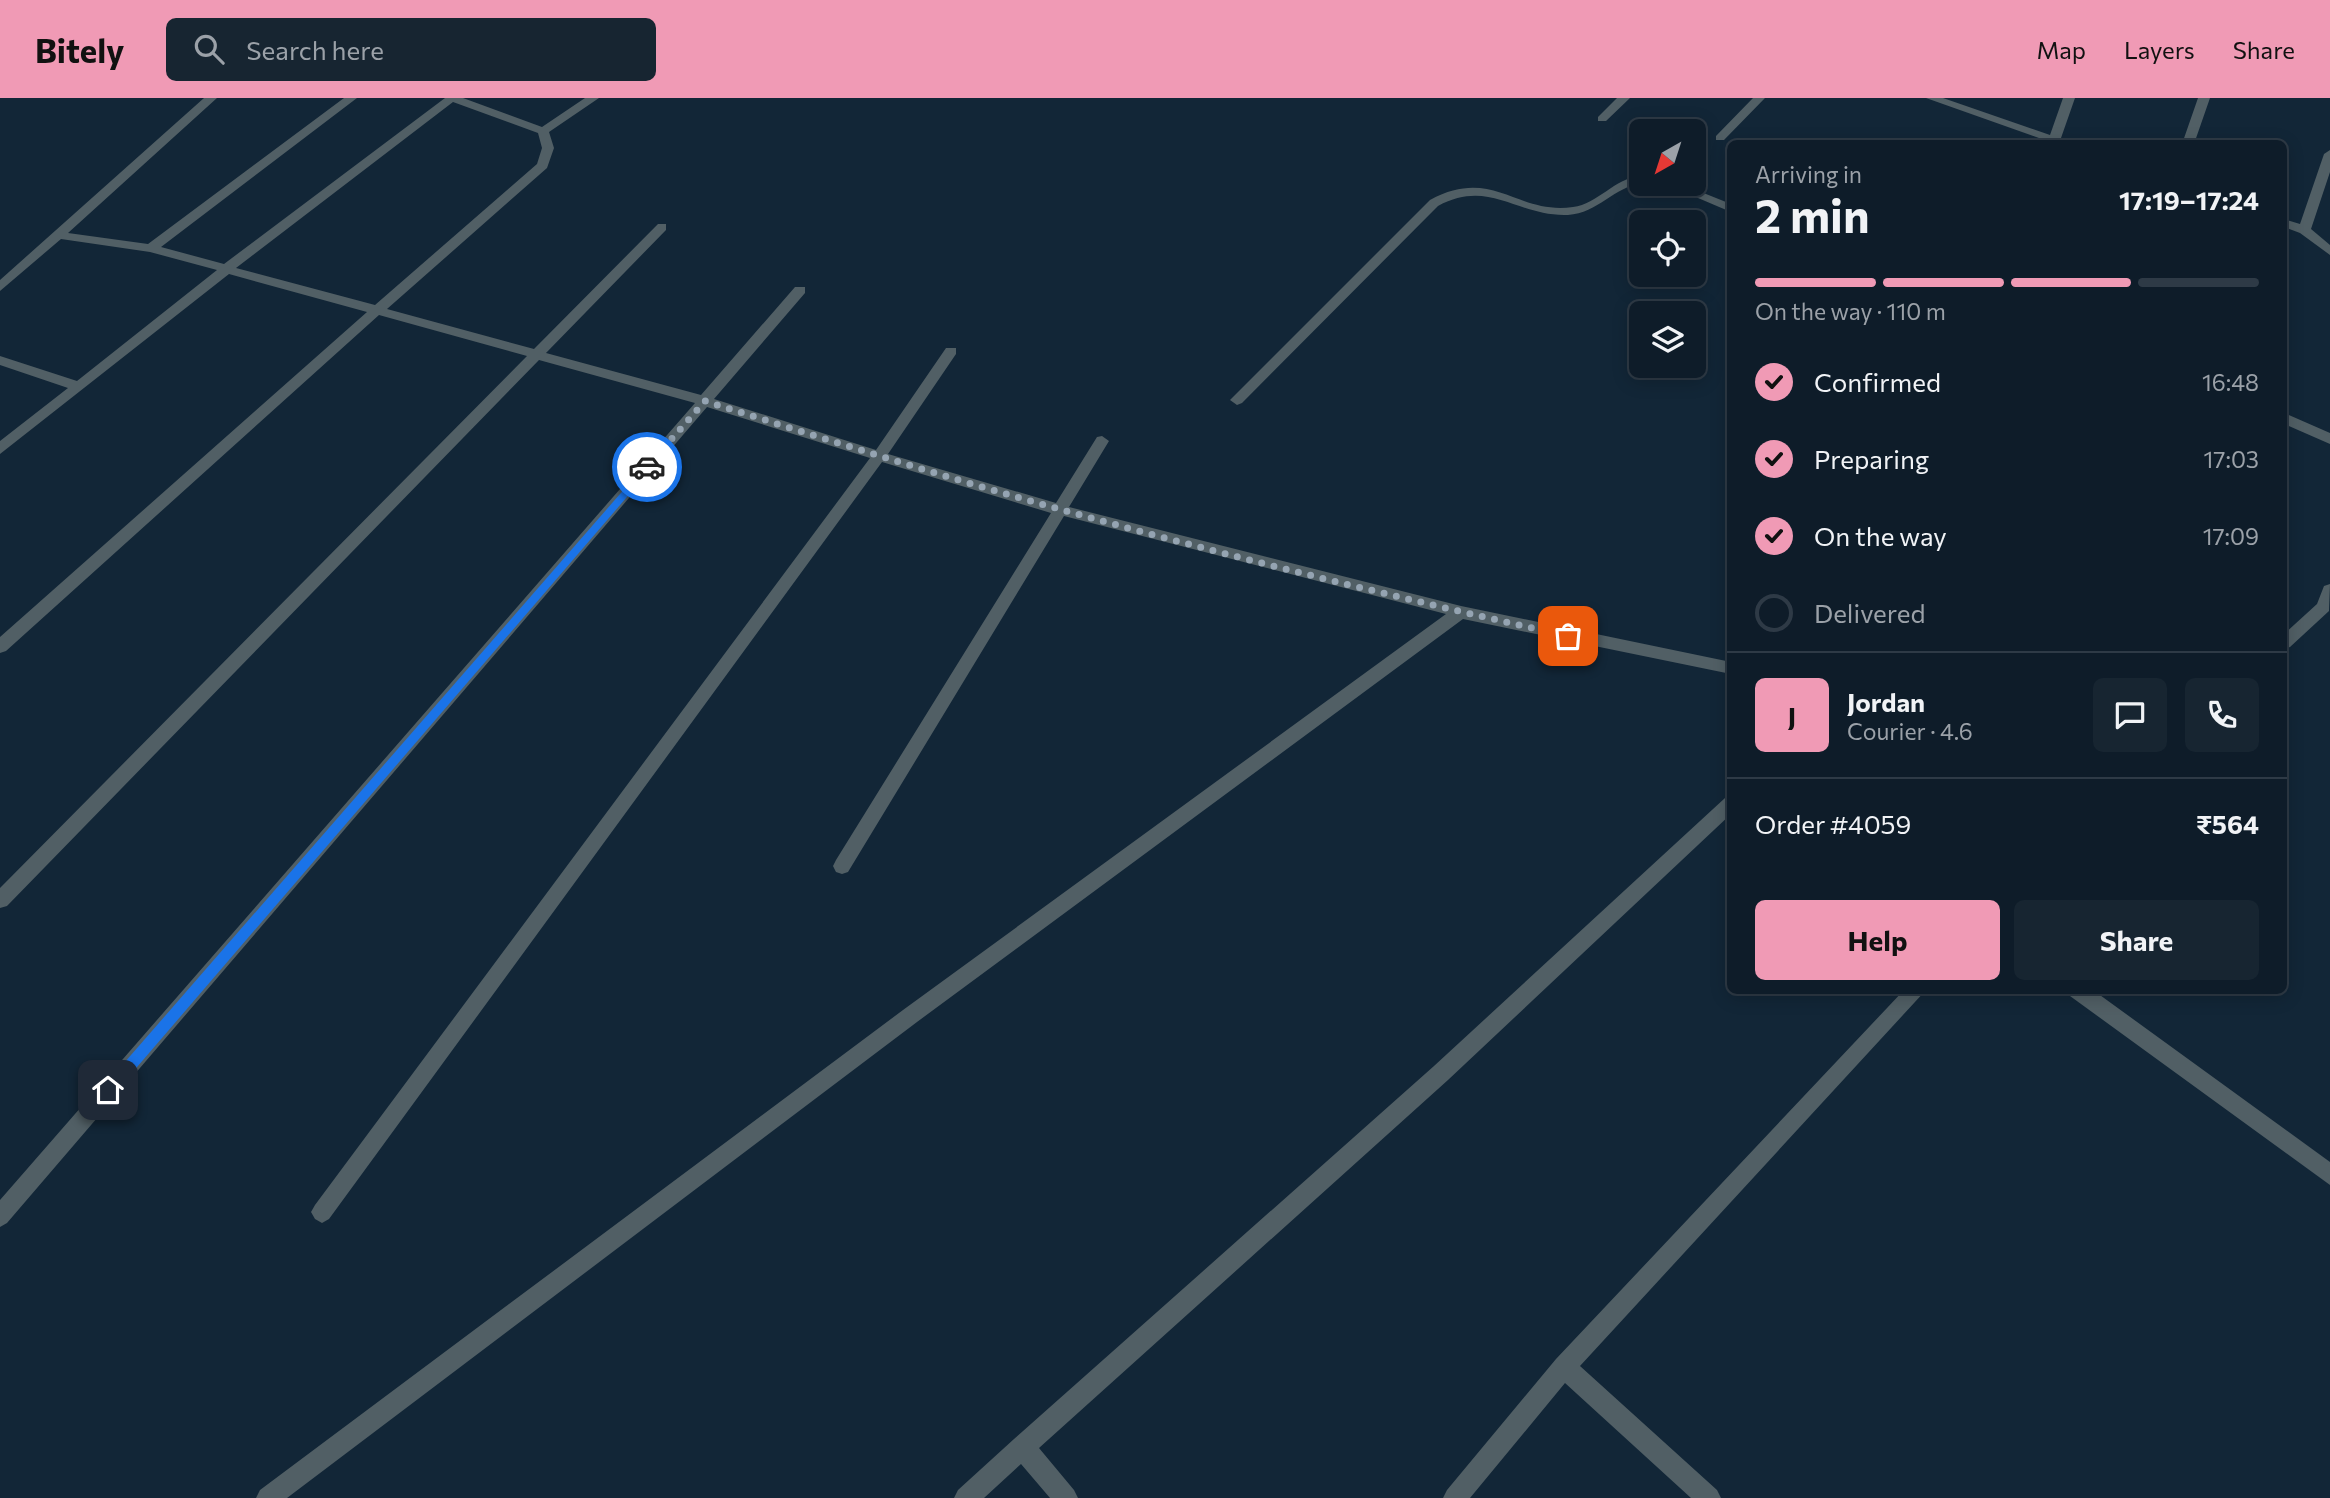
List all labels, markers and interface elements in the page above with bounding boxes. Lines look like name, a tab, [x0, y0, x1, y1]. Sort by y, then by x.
search box	[166, 18, 656, 81]
text: Bitely	[35, 29, 124, 70]
icon: search	[190, 30, 228, 68]
text: Search here	[246, 34, 384, 65]
text: Map	[2037, 35, 2086, 64]
text: Layers	[2124, 35, 2195, 64]
text: Share	[2233, 35, 2295, 64]
north arrow	[1629, 119, 1706, 196]
map controls	[1629, 119, 1706, 378]
text: Arriving in	[1755, 160, 1862, 188]
text: 17:19–17:24	[2119, 184, 2259, 215]
text: 2 min	[1755, 186, 1870, 242]
button: locate	[1629, 210, 1706, 287]
text: On the way · 110 m	[1755, 297, 1946, 325]
button: layers	[1629, 301, 1706, 378]
icon: check	[1755, 363, 1793, 401]
text: Confirmed	[1814, 366, 1941, 397]
text: 16:48	[2202, 368, 2259, 396]
courier	[612, 432, 682, 502]
icon: check	[1755, 440, 1793, 478]
text: Preparing	[1814, 443, 1929, 474]
text: 17:03	[2204, 445, 2259, 473]
icon: car	[628, 448, 666, 486]
icon: check	[1755, 517, 1793, 555]
text: On the way	[1814, 520, 1947, 551]
text: 17:09	[2203, 522, 2259, 550]
text: Delivered	[1814, 597, 1925, 628]
pin	[1538, 606, 1598, 666]
icon: bag	[1549, 617, 1587, 655]
button: chat	[2093, 678, 2167, 752]
button: phone	[2185, 678, 2259, 752]
text: Jordan	[1847, 686, 1925, 717]
text: J	[1788, 700, 1796, 731]
text: Courier · 4.6	[1847, 717, 1973, 745]
text: Order #4059	[1755, 808, 1911, 839]
text: ₹564	[2196, 808, 2259, 839]
button: Help	[1755, 900, 2000, 980]
button: Share	[2014, 900, 2259, 980]
pin	[78, 1060, 138, 1120]
icon: home	[89, 1071, 127, 1109]

